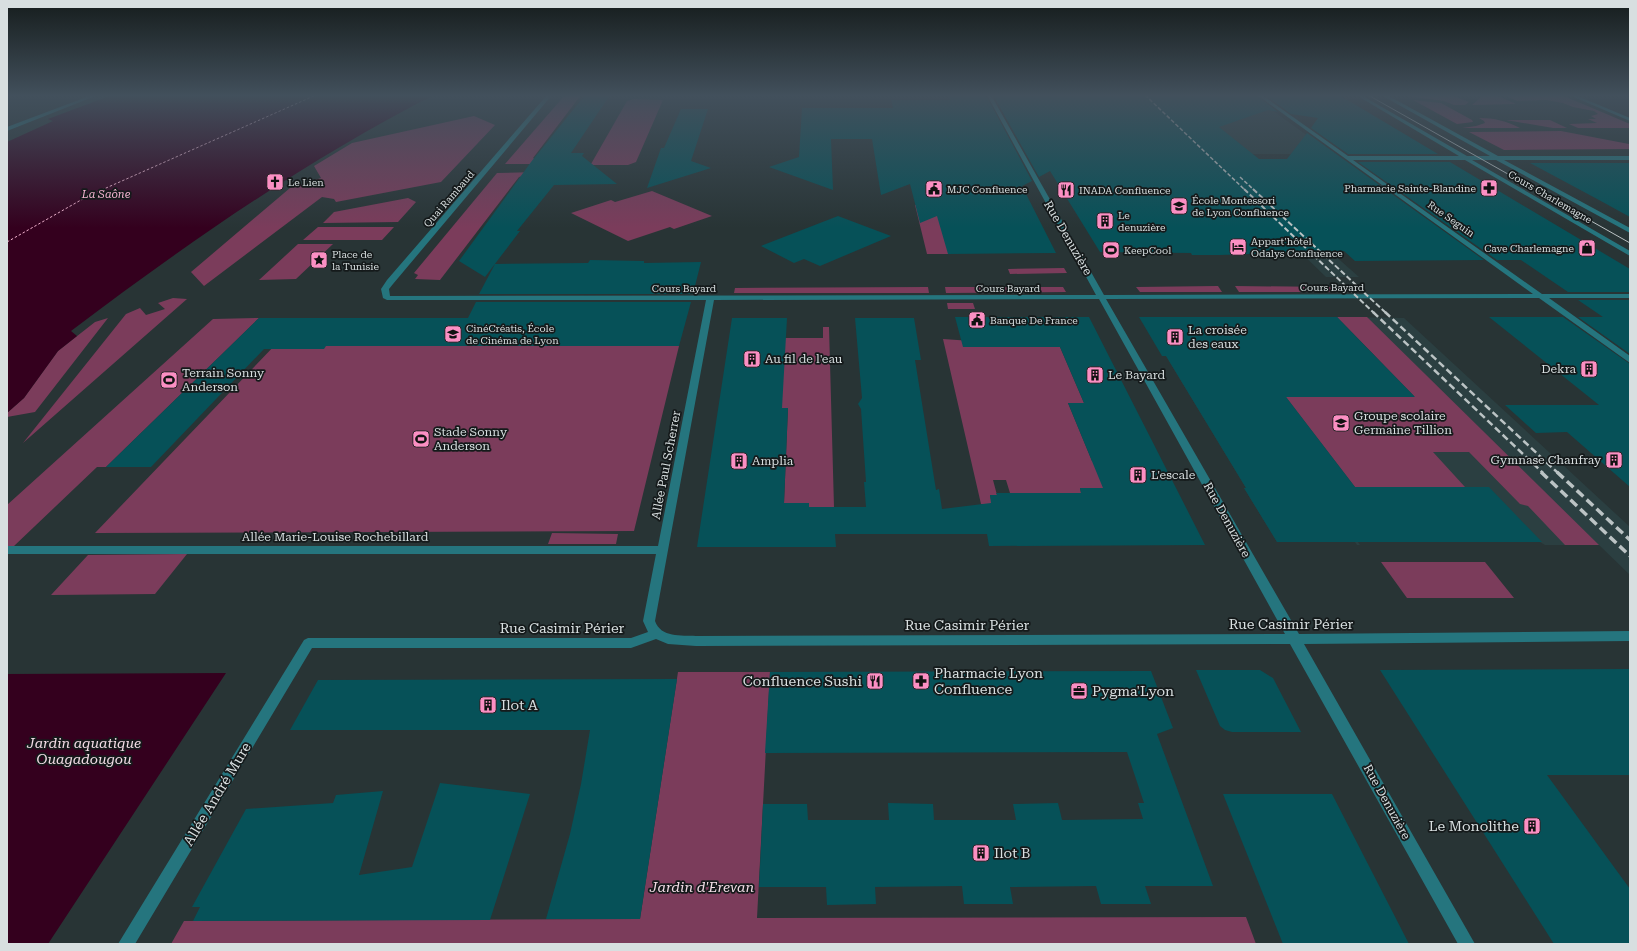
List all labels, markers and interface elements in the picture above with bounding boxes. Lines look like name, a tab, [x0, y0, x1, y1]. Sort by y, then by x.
street label: Quai Rambaud	[422, 168, 477, 229]
street label: Cours Charlemagne	[1506, 169, 1594, 226]
church icon: Le Lien	[265, 172, 285, 192]
place label: Le Lien	[288, 177, 324, 188]
pharmacy icon: Pharmacie Sainte-Blandine	[1479, 178, 1499, 198]
public building icon: MJC Confluence	[924, 179, 944, 199]
restaurant icon: INADA Confluence	[1056, 180, 1076, 200]
place label: Pharmacie Sainte-Blandine	[1344, 183, 1477, 194]
place label: MJC Confluence	[947, 184, 1028, 195]
place label: INADA Confluence	[1079, 185, 1171, 196]
water label: La Saône	[81, 188, 131, 201]
place label: École Montessori de Lyon Confluence	[1192, 195, 1290, 218]
school or university icon: École Montessori de Lyon Confluence	[1169, 196, 1189, 216]
street label: Rue Denuzière	[1041, 198, 1095, 278]
street label: Rue Seguin	[1426, 199, 1477, 239]
place label: Le denuzière	[1118, 210, 1166, 233]
building icon: Le denuzière	[1095, 211, 1115, 231]
place label: Appart'hôtel Odalys Confluence	[1251, 236, 1343, 259]
hotel icon: Appart'hôtel Odalys Confluence	[1228, 237, 1248, 257]
shop icon: Cave Charlemagne	[1577, 238, 1597, 258]
sports icon: KeepCool	[1101, 240, 1121, 260]
place label: Cave Charlemagne	[1484, 243, 1575, 254]
place label: KeepCool	[1124, 245, 1171, 256]
place label: Place de la Tunisie	[332, 249, 379, 272]
place icon: Place de la Tunisie	[309, 250, 329, 270]
street label: Cours Bayard	[1300, 282, 1365, 293]
street label: Cours Bayard	[652, 283, 717, 294]
street label: Cours Bayard	[976, 283, 1041, 294]
public building icon: Banque De France	[967, 310, 987, 330]
place label: Banque De France	[990, 315, 1078, 326]
place label: CinéCréatis, École de Cinéma de Lyon	[466, 323, 559, 346]
place label: La croisée des eaux	[1188, 323, 1247, 351]
school or university icon: CinéCréatis, École de Cinéma de Lyon	[443, 324, 463, 344]
building icon: La croisée des eaux	[1165, 327, 1185, 347]
building icon: Au fil de l'eau	[742, 349, 762, 369]
place label: Au fil de l'eau	[765, 352, 843, 366]
building icon: Dekra	[1579, 359, 1599, 379]
place label: Dekra	[1541, 362, 1576, 376]
building icon: Le Bayard	[1085, 365, 1105, 385]
place label: Terrain Sonny Anderson	[182, 366, 265, 394]
place label: Le Bayard	[1108, 368, 1165, 382]
sports icon: Terrain Sonny Anderson	[159, 370, 179, 390]
street label: Allée Paul Scherrer	[649, 409, 683, 520]
place label: Groupe scolaire Germaine Tillion	[1354, 409, 1452, 437]
school or university icon: Groupe scolaire Germaine Tillion	[1331, 413, 1351, 433]
place label: Stade Sonny Anderson	[434, 425, 508, 453]
sports icon: Stade Sonny Anderson	[411, 429, 431, 449]
building icon: Gymnase Chanfray	[1604, 450, 1624, 470]
building icon: Amplia	[729, 451, 749, 471]
place label: Gymnase Chanfray	[1491, 453, 1602, 467]
place label: Amplia	[752, 454, 794, 468]
building icon: L'escale	[1128, 465, 1148, 485]
place label: L'escale	[1151, 468, 1196, 482]
street label: Rue Denuzière	[1201, 480, 1254, 560]
street label: Allée Marie-Louise Rochebillard	[242, 530, 429, 544]
street label: Rue Casimir Périer	[1229, 616, 1354, 632]
street label: Rue Casimir Périer	[905, 617, 1030, 633]
street label: Rue Casimir Périer	[500, 620, 625, 636]
place label: Pharmacie Lyon Confluence	[934, 665, 1043, 697]
restaurant icon: Confluence Sushi	[865, 671, 885, 691]
pharmacy icon: Pharmacie Lyon Confluence	[911, 671, 931, 691]
place label: Confluence Sushi	[743, 673, 863, 689]
office icon: Pygma'Lyon	[1069, 681, 1089, 701]
place label: Pygma'Lyon	[1092, 683, 1174, 699]
building icon: Ilot A	[478, 695, 498, 715]
place label: Ilot A	[501, 697, 538, 713]
park label: Jardin aquatique Ouagadougou	[26, 735, 141, 767]
street label: Allée André Mure	[180, 739, 254, 849]
street label: Rue Denuzière	[1361, 762, 1414, 842]
building icon: Le Monolithe	[1522, 816, 1542, 836]
place label: Le Monolithe	[1429, 818, 1519, 834]
building icon: Ilot B	[971, 843, 991, 863]
place label: Ilot B	[994, 845, 1030, 861]
park label: Jardin d'Erevan	[649, 879, 754, 895]

